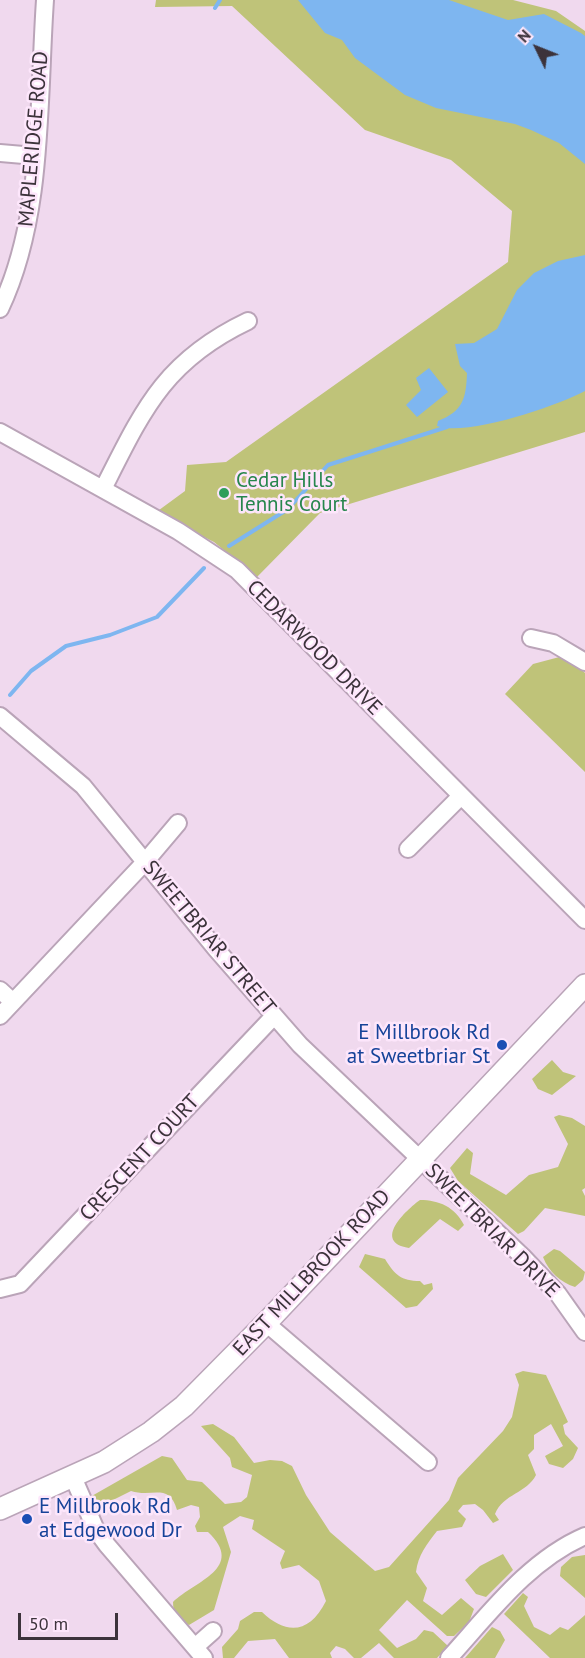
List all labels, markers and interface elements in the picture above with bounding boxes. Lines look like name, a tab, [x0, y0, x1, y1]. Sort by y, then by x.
north arrow	[507, 18, 567, 78]
text: N	[513, 25, 535, 46]
street label: MAPLERIDGE ROAD	[14, 50, 54, 228]
place label: Cedar Hills Tennis Court	[236, 468, 347, 518]
marker: Cedar Hills Tennis Court	[217, 486, 231, 500]
street label: CEDARWOOD DRIVE	[241, 575, 387, 721]
street label: SWEETBRIAR STREET	[137, 856, 281, 1020]
place label: E Millbrook Rd at Sweetbriar St	[347, 1020, 490, 1070]
marker: E Millbrook Rd at Sweetbriar St	[495, 1038, 509, 1052]
street label: CRESCENT COURT	[75, 1089, 205, 1227]
street label: SWEETBRIAR DRIVE	[420, 1159, 564, 1303]
street label: EAST MILLBROOK ROAD	[228, 1184, 396, 1362]
place label: E Millbrook Rd at Edgewood Dr	[39, 1494, 182, 1544]
marker: E Millbrook Rd at Edgewood Dr	[20, 1512, 34, 1526]
scale bar	[21, 1601, 122, 1639]
text: 50 m	[29, 1612, 68, 1635]

